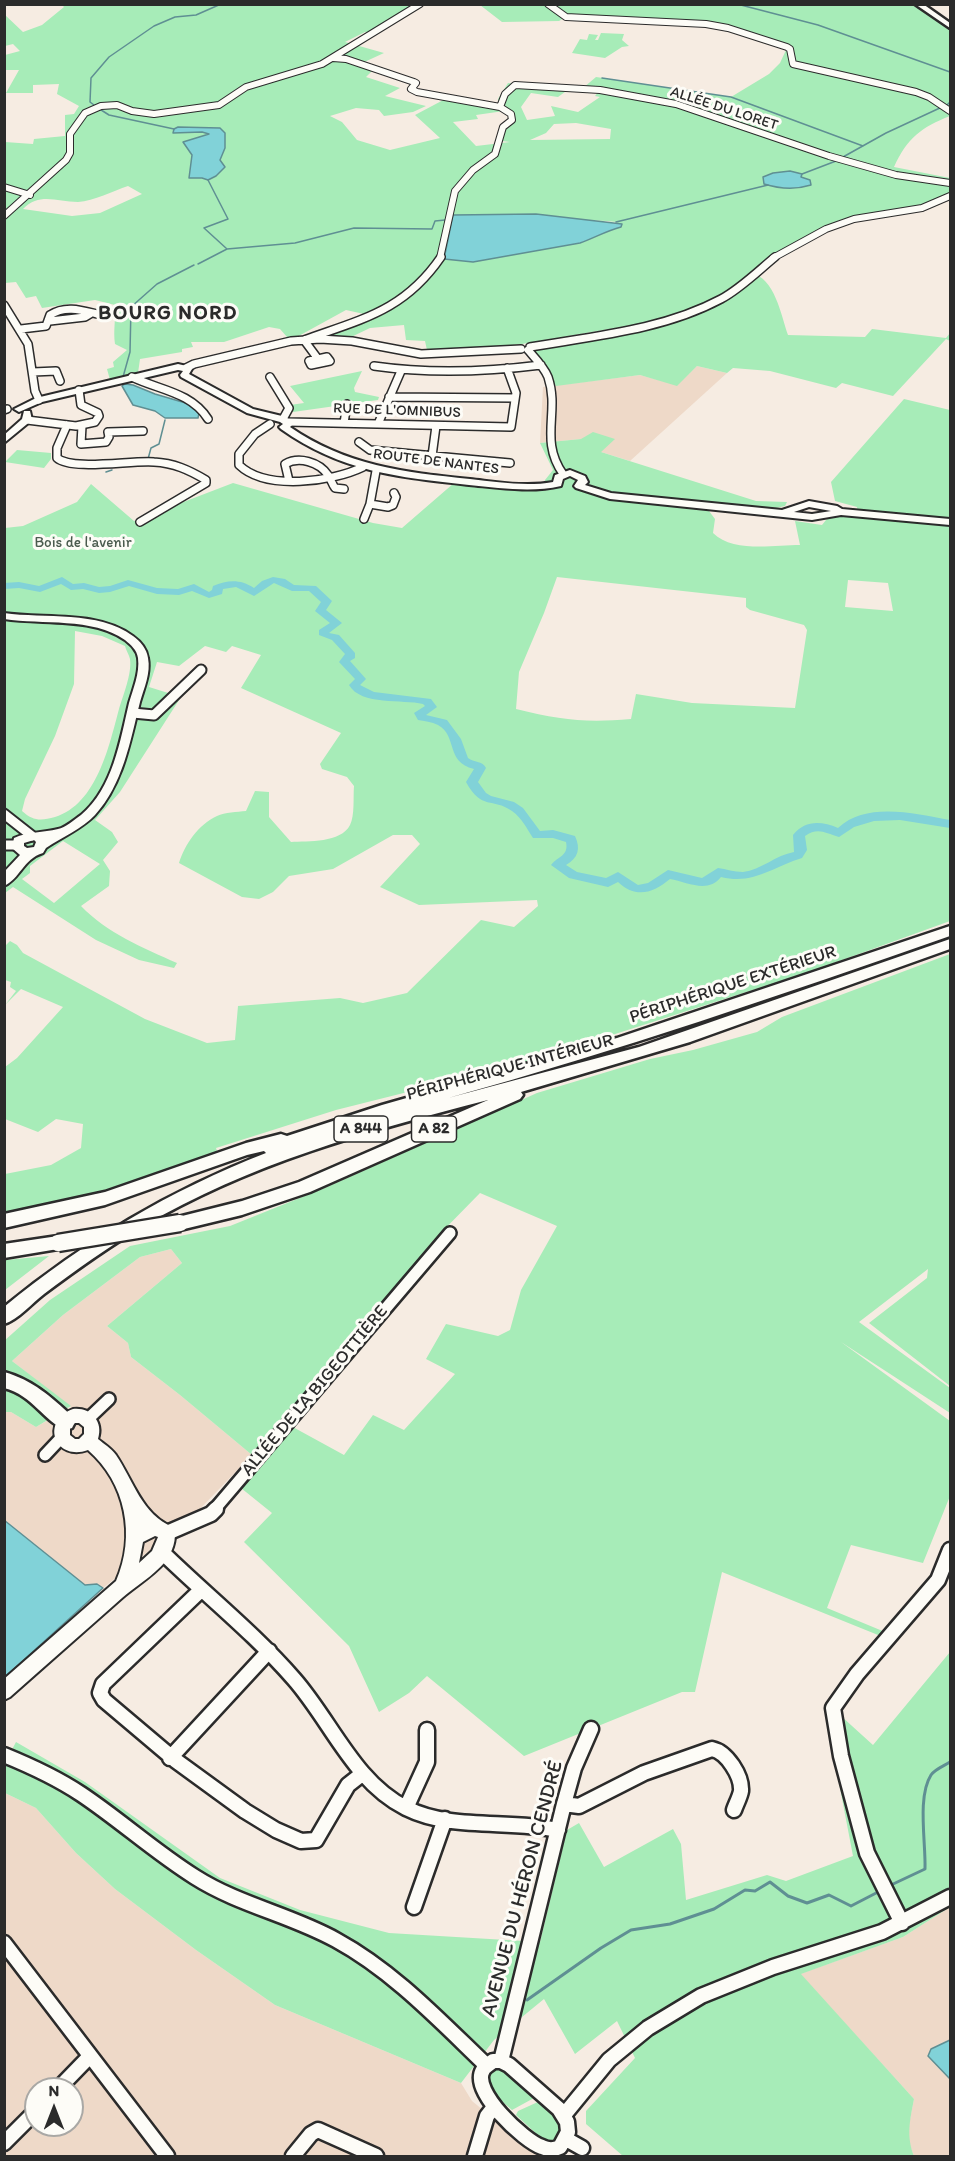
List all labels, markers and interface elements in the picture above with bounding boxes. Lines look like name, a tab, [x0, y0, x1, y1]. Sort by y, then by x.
street label: ALLÉE DU LORET	[668, 83, 780, 135]
district label: BOURG NORD	[98, 302, 238, 326]
street label: RUE DE L'OMNIBUS	[333, 400, 461, 422]
street label: ROUTE DE NANTES	[372, 445, 500, 479]
park label: Bois de l'avenir	[34, 534, 132, 552]
street label: PÉRIPHÉRIQUE EXTÉRIEUR	[627, 941, 839, 1029]
street label: PÉRIPHÉRIQUE INTÉRIEUR	[404, 1030, 616, 1106]
road number: A 844	[334, 1116, 388, 1142]
road number: A 82	[412, 1116, 456, 1142]
street label: ALLÉE DE LA BIGEOTTIÈRE	[237, 1301, 393, 1481]
street label: AVENUE DU HÉRON CENDRÉ	[477, 1758, 569, 2020]
north arrow	[24, 2077, 84, 2137]
text: N	[49, 2081, 59, 2100]

